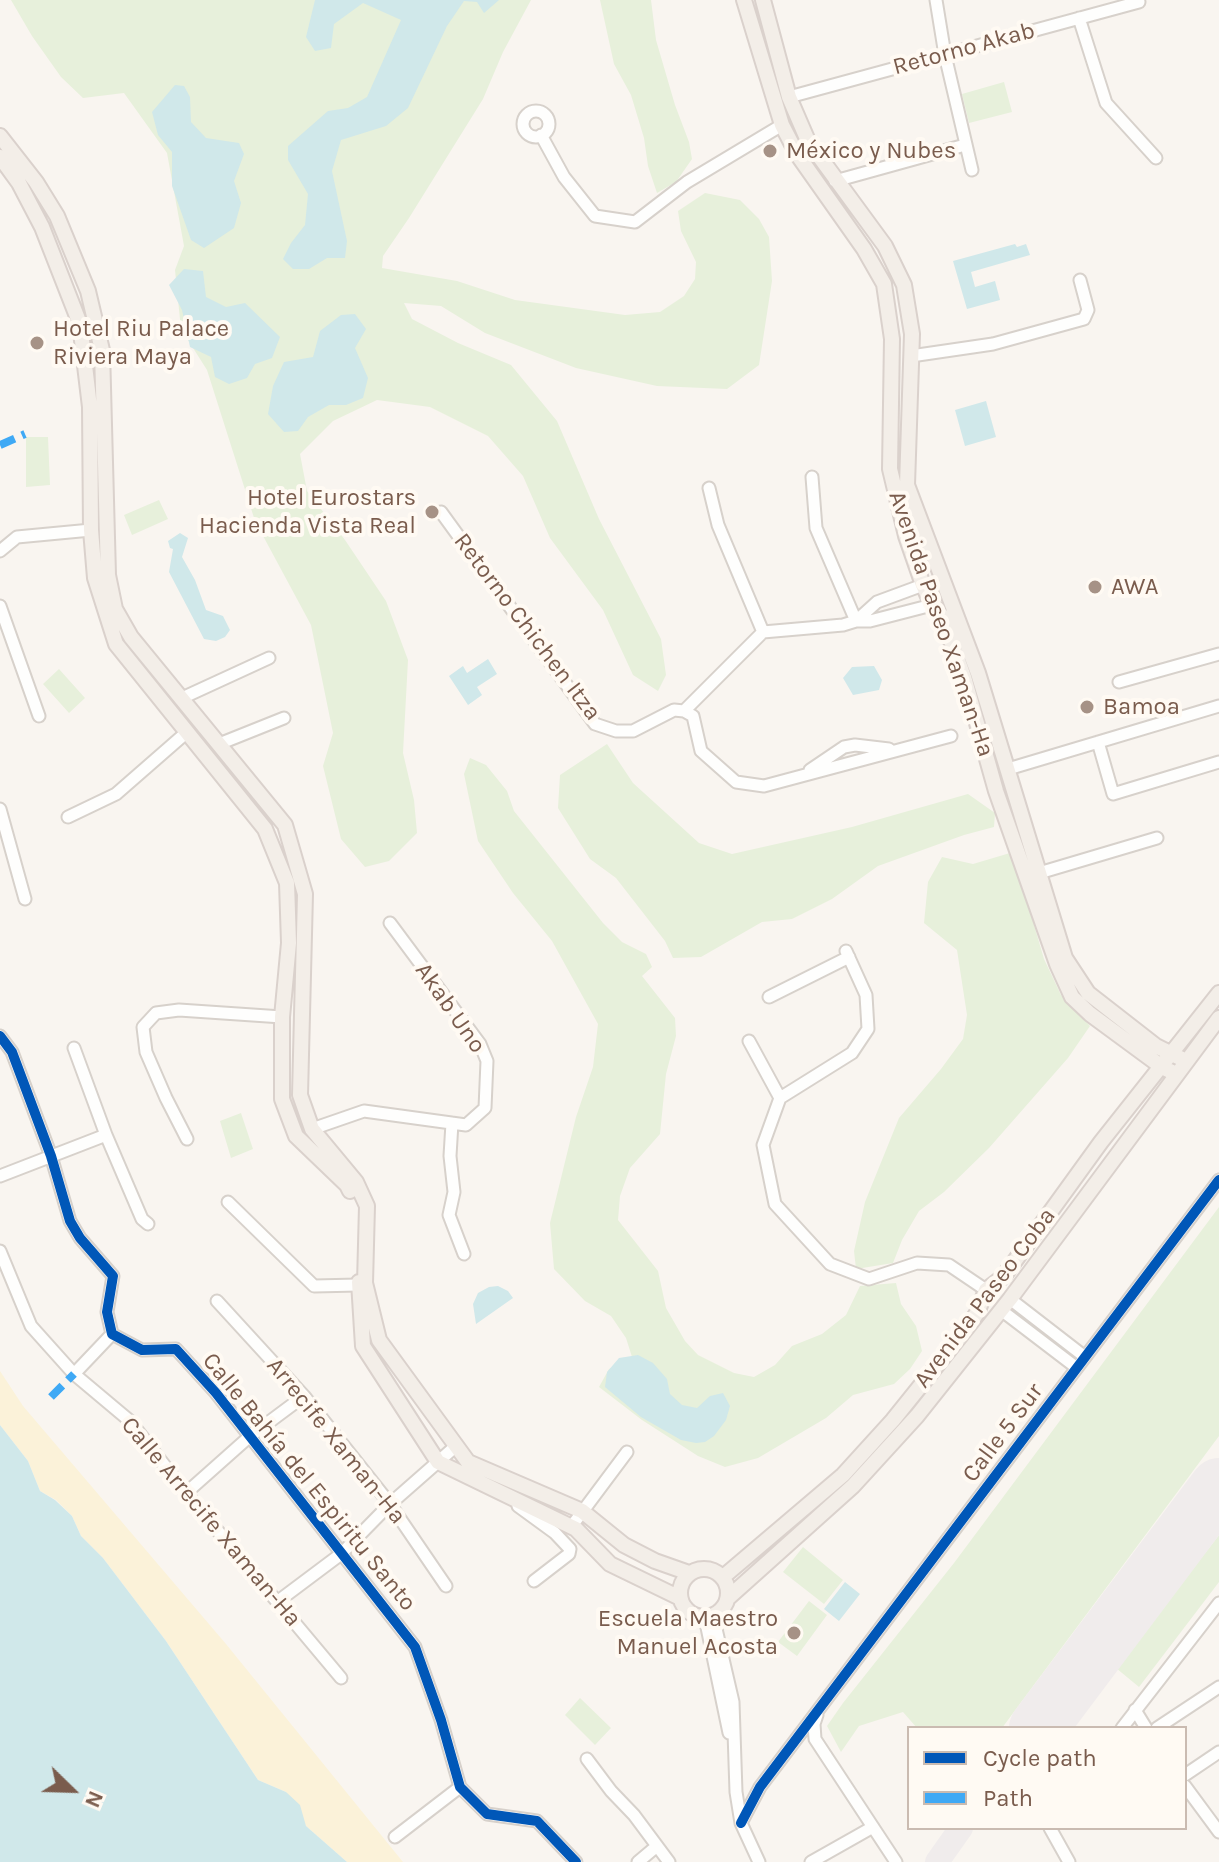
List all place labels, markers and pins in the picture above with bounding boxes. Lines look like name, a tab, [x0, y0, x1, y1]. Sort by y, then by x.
place label: México y Nubes	[786, 137, 956, 165]
marker: México y Nubes	[761, 142, 779, 160]
place label: Hotel Riu Palace Riviera Maya	[53, 315, 229, 371]
marker: Hotel Riu Palace Riviera Maya	[28, 334, 46, 352]
place label: Hotel Eurostars Hacienda Vista Real	[199, 484, 416, 540]
marker: Hotel Eurostars Hacienda Vista Real	[423, 503, 441, 521]
place label: AWA	[1111, 573, 1159, 601]
marker: AWA	[1086, 578, 1104, 596]
place label: Bamoa	[1103, 693, 1180, 721]
marker: Bamoa	[1078, 698, 1096, 716]
place label: Escuela Maestro Manuel Acosta	[598, 1605, 778, 1661]
marker: Escuela Maestro Manuel Acosta	[785, 1624, 803, 1642]

